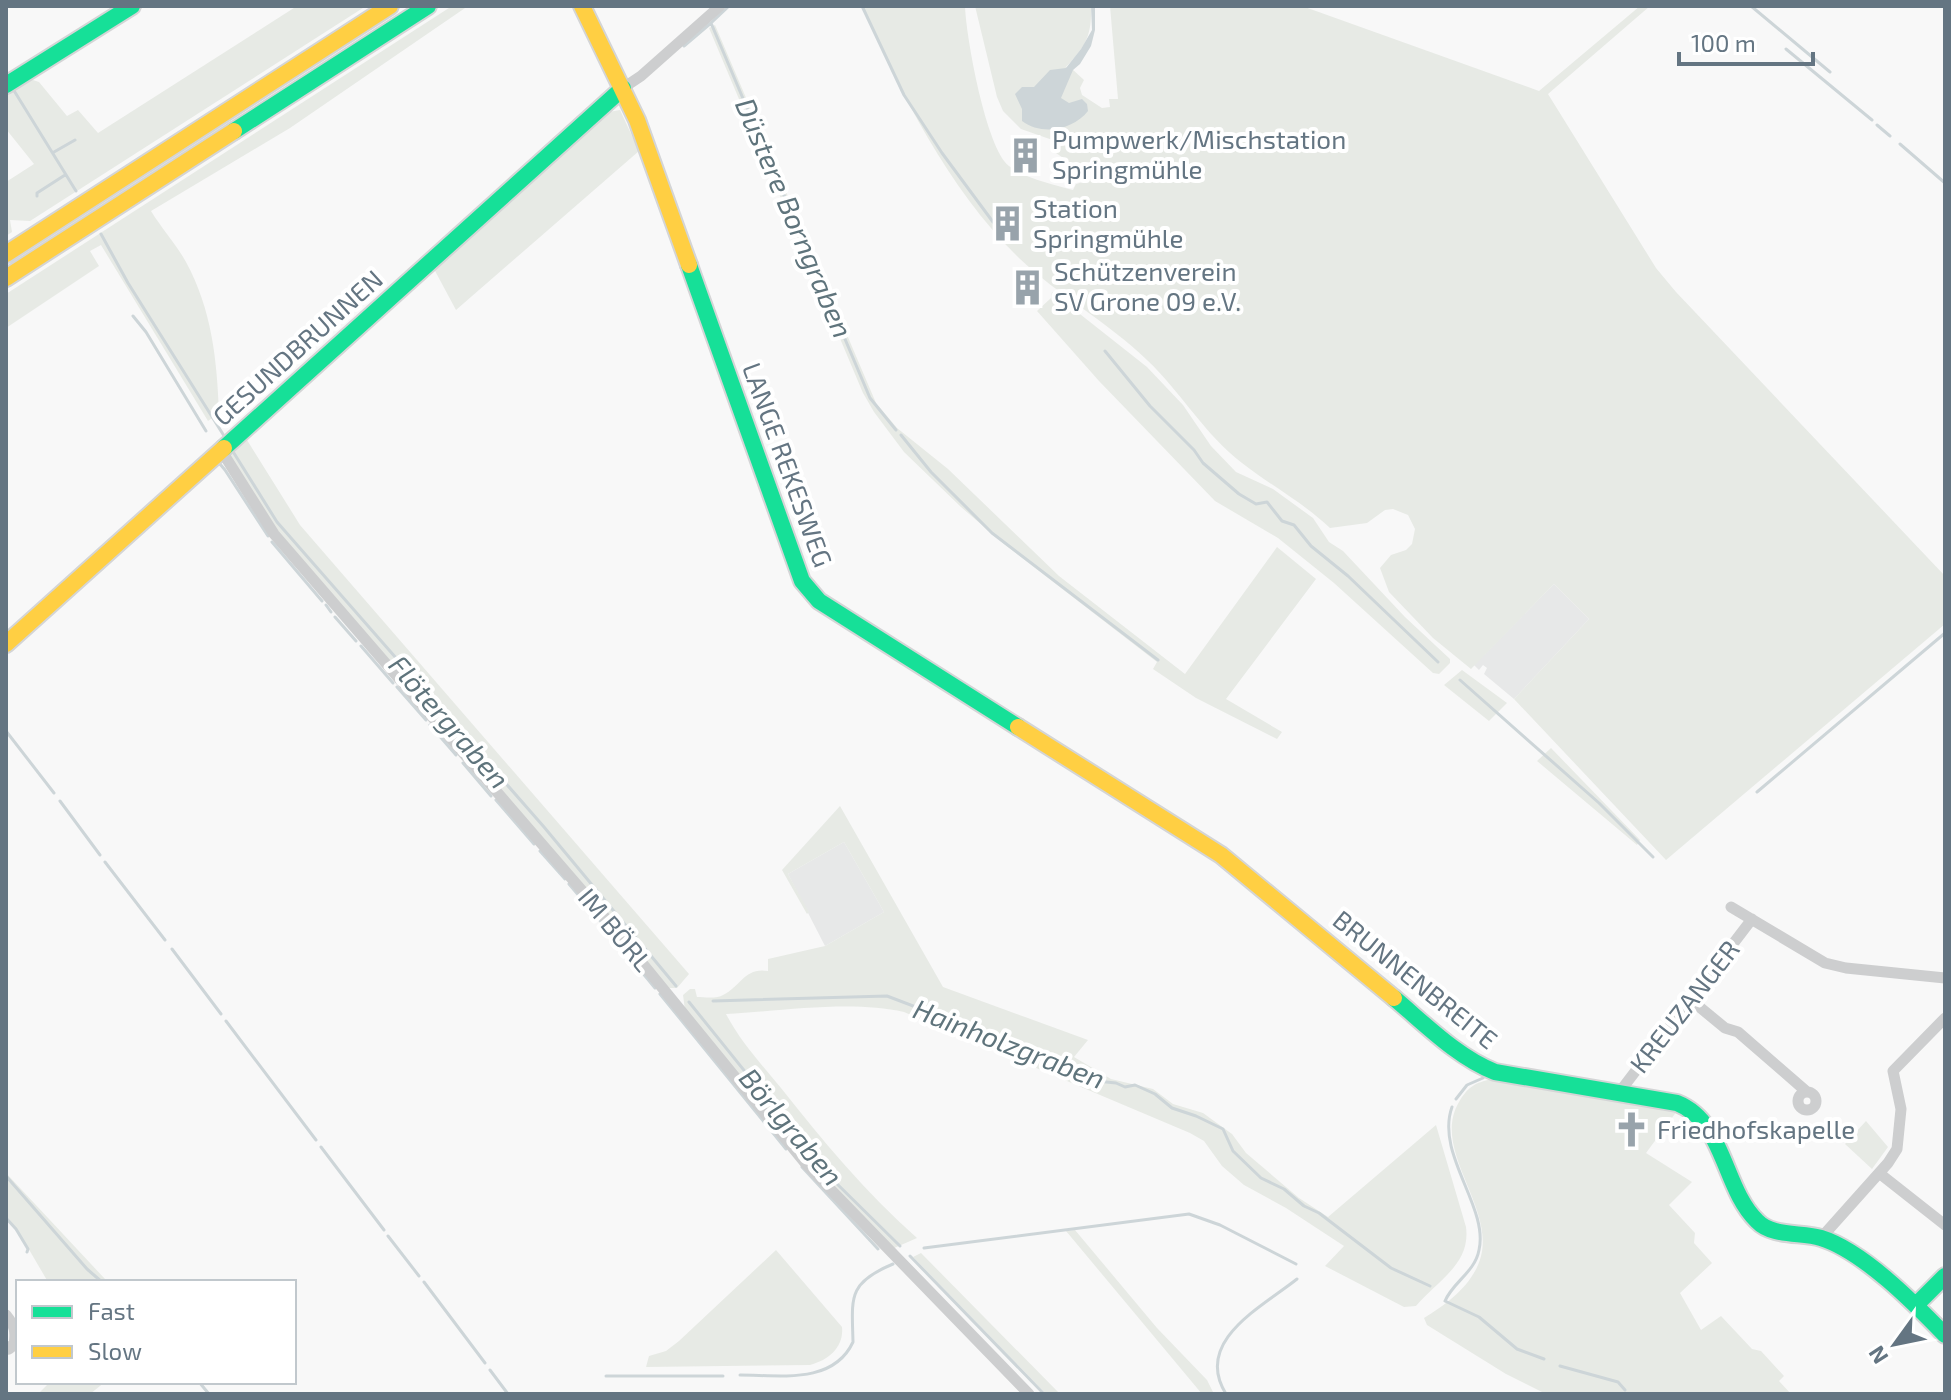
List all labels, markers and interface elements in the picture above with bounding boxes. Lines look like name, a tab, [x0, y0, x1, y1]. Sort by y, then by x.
scale bar	[1679, 16, 1813, 66]
text: 100 m	[1691, 28, 1756, 57]
water label: Düstere Borngraben	[729, 93, 861, 343]
place label: Pumpwerk/Mischstation Springmühle	[1052, 123, 1346, 184]
building icon: Pumpwerk/Mischstation Springmühle	[1007, 136, 1045, 174]
place label: Station Springmühle	[1033, 192, 1184, 253]
building icon: Station Springmühle	[988, 205, 1026, 243]
place label: Schützenverein SV Grone 09 e.V.	[1054, 255, 1241, 316]
street label: GESUNDBRUNNEN	[206, 263, 388, 431]
building icon: Schützenverein SV Grone 09 e.V.	[1009, 268, 1047, 306]
street label: LANGE REKESWEG	[737, 358, 840, 571]
water label: Flötergraben	[383, 648, 517, 795]
street label: IM BÖRL	[573, 881, 660, 977]
street label: BRUNNENBREITE	[1328, 903, 1504, 1055]
street label: KREUZANGER	[1623, 934, 1745, 1078]
water label: Hainholzgraben	[909, 991, 1110, 1095]
water label: Börlgraben	[733, 1061, 851, 1192]
church icon: Friedhofskapelle	[1612, 1111, 1650, 1149]
place label: Friedhofskapelle	[1657, 1113, 1855, 1144]
legend	[16, 1280, 296, 1384]
text: Fast	[88, 1296, 135, 1325]
north arrow	[1855, 1304, 1935, 1384]
text: Slow	[88, 1336, 142, 1365]
text: N	[1862, 1342, 1893, 1369]

